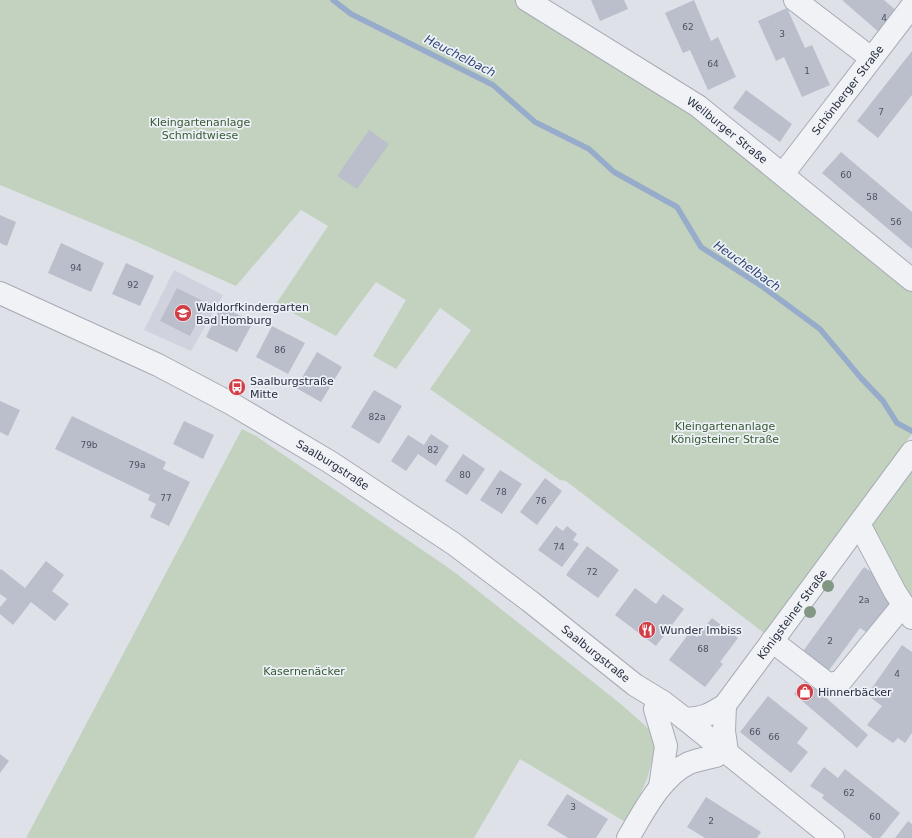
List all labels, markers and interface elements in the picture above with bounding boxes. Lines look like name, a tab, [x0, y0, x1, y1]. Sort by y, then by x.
house number: 4	[881, 13, 887, 23]
house number: 62	[682, 22, 694, 32]
house number: 3	[779, 29, 785, 39]
water label: Heuchelbach	[422, 32, 498, 80]
street label: Schönberger Straße	[809, 42, 886, 137]
house number: 64	[707, 59, 719, 69]
house number: 1	[804, 66, 810, 76]
street label: Weilburger Straße	[684, 94, 770, 166]
house number: 7	[878, 107, 884, 117]
park label: Kleingartenanlage Schmidtwiese	[150, 116, 251, 142]
house number: 60	[840, 170, 852, 180]
house number: 58	[866, 192, 878, 202]
house number: 56	[890, 217, 902, 227]
water label: Heuchelbach	[711, 238, 783, 294]
house number: 94	[70, 263, 82, 273]
house number: 92	[127, 280, 139, 290]
place label: Waldorfkindergarten Bad Homburg	[196, 301, 309, 327]
school or university icon: Waldorfkindergarten Bad Homburg	[173, 303, 193, 323]
house number: 86	[274, 345, 286, 355]
place label: Saalburgstraße Mitte	[250, 375, 334, 401]
bus stop icon: Saalburgstraße Mitte	[227, 377, 247, 397]
house number: 82a	[369, 412, 385, 422]
park label: Kleingartenanlage Königsteiner Straße	[671, 420, 779, 446]
street label: Saalburgstraße	[294, 437, 372, 493]
house number: 79b	[80, 440, 98, 450]
house number: 82	[427, 445, 439, 455]
house number: 79a	[129, 460, 145, 470]
house number: 80	[459, 470, 471, 480]
house number: 78	[495, 487, 507, 497]
house number: 77	[160, 493, 172, 503]
house number: 76	[535, 496, 547, 506]
house number: 74	[553, 542, 565, 552]
house number: 72	[586, 567, 598, 577]
street label: Königsteiner Straße	[755, 567, 830, 662]
house number: 2a	[858, 595, 870, 605]
restaurant icon: Wunder Imbiss	[637, 620, 657, 640]
street label: Saalburgstraße	[559, 622, 633, 685]
place label: Wunder Imbiss	[660, 624, 742, 637]
house number: 2	[827, 636, 833, 646]
house number: 68	[697, 644, 709, 654]
park label: Kasernenäcker	[263, 665, 345, 678]
house number: 4	[894, 669, 900, 679]
shop icon: Hinnerbäcker	[795, 682, 815, 702]
place label: Hinnerbäcker	[818, 686, 892, 699]
house number: 66	[749, 727, 761, 737]
house number: 66	[768, 732, 780, 742]
house number: 62	[843, 788, 855, 798]
house number: 3	[570, 802, 576, 812]
house number: 60	[869, 812, 881, 822]
house number: 2	[708, 816, 714, 826]

